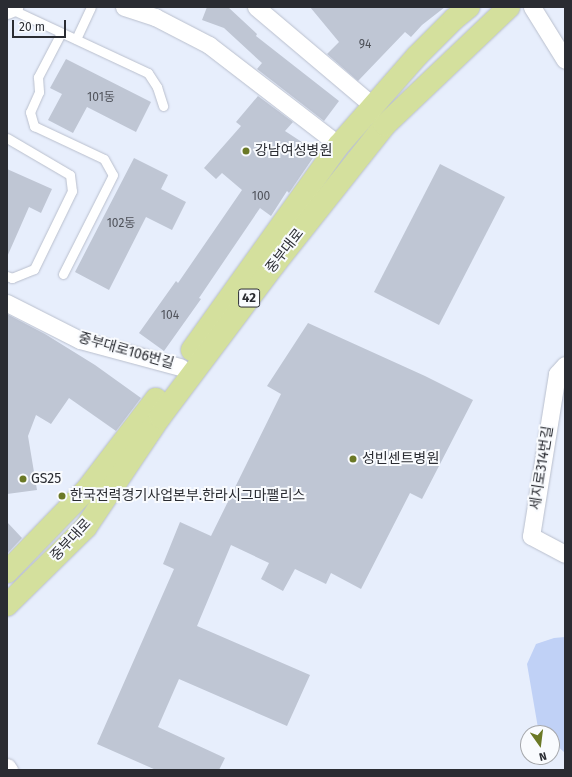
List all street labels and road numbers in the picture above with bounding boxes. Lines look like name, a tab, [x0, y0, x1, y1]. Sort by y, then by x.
street label: 중부대로	[263, 226, 307, 276]
road number: 42	[238, 287, 260, 309]
street label: 중부대로106번길	[76, 329, 176, 373]
street label: 세지로314번길	[527, 425, 557, 511]
street label: 중부대로	[47, 515, 95, 565]

